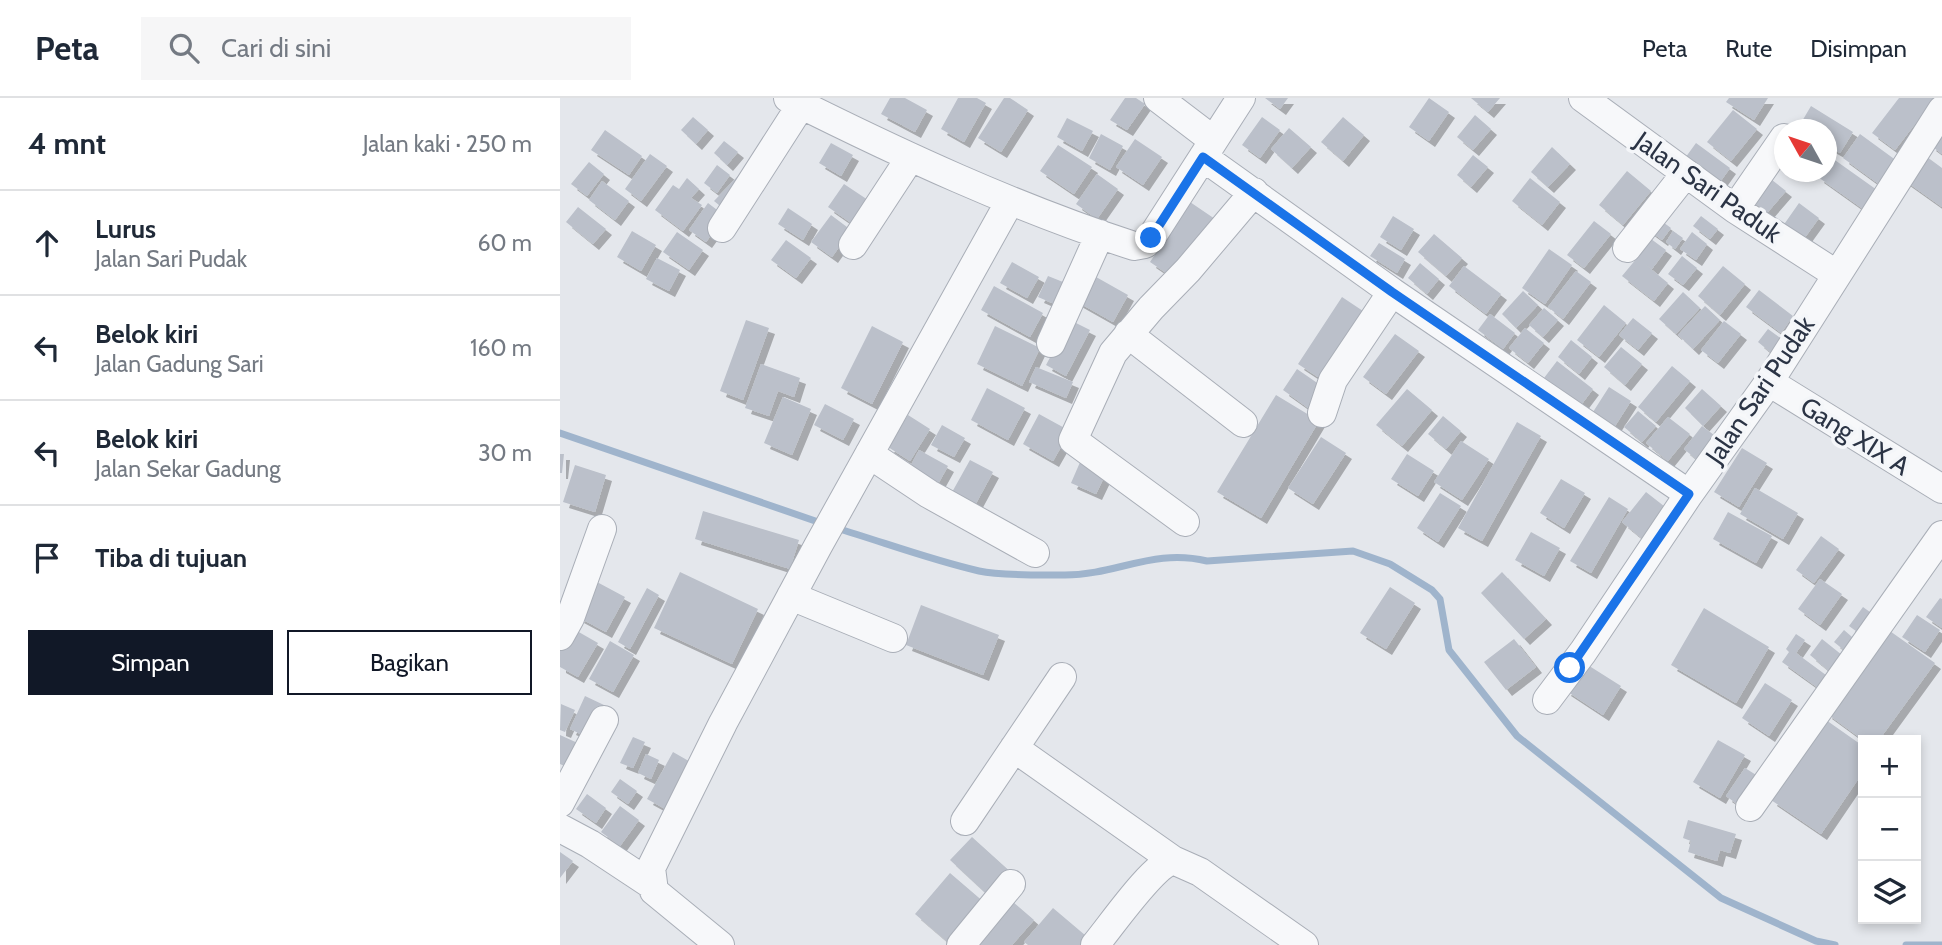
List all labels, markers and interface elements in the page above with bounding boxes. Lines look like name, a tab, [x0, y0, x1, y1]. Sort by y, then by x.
search box	[141, 17, 631, 80]
text: Peta	[35, 28, 99, 68]
icon: search	[165, 29, 203, 67]
text: Cari di sini	[221, 32, 331, 64]
text: Peta	[1642, 34, 1687, 63]
text: Rute	[1725, 34, 1772, 63]
text: Disimpan	[1810, 34, 1907, 63]
north arrow	[1774, 119, 1837, 182]
street label: Jalan Sari Paduk	[1628, 124, 1788, 250]
text: 4 mnt	[28, 125, 106, 162]
text: Jalan kaki · 250 m	[363, 130, 532, 158]
text: Lurus	[95, 213, 156, 245]
route end	[1135, 222, 1166, 253]
icon: ahead	[28, 224, 66, 262]
text: 60 m	[478, 229, 532, 257]
text: Jalan Sari Pudak	[95, 245, 247, 273]
street label: Jalan Sari Pudak	[1698, 309, 1822, 471]
text: Belok kiri	[95, 318, 198, 350]
icon: left	[28, 329, 66, 367]
text: 160 m	[470, 334, 532, 362]
text: Jalan Gadung Sari	[95, 350, 264, 378]
street label: Gang XIX A	[1795, 390, 1915, 482]
text: Belok kiri	[95, 423, 198, 455]
icon: left	[28, 434, 66, 472]
text: 30 m	[478, 439, 532, 467]
text: Jalan Sekar Gadung	[95, 455, 281, 483]
icon: arrive	[28, 539, 66, 577]
text: Tiba di tujuan	[95, 542, 247, 574]
button: Simpan	[28, 630, 273, 695]
button: Bagikan	[287, 630, 532, 695]
route start	[1554, 652, 1585, 683]
map controls	[1858, 735, 1921, 924]
button: +	[1858, 735, 1921, 798]
button: −	[1858, 798, 1921, 861]
button: layers	[1858, 861, 1921, 924]

